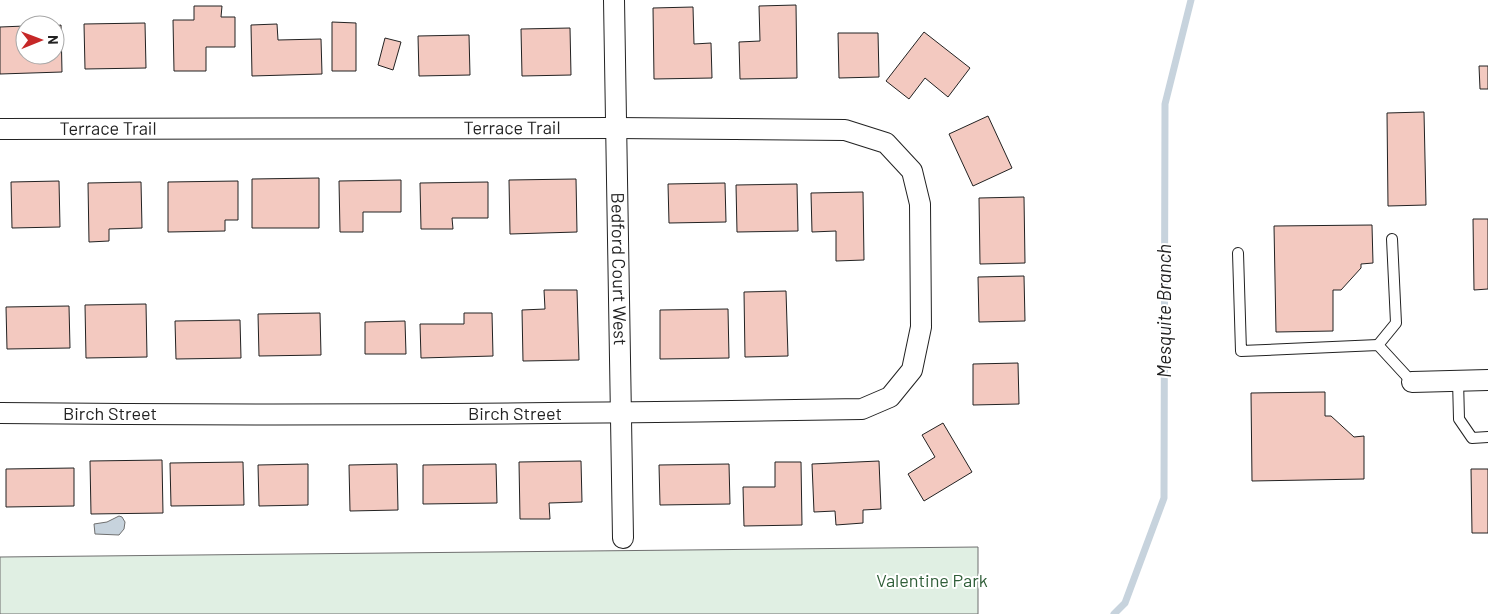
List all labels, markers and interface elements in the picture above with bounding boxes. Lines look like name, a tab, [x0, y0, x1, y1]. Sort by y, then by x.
north arrow	[15, 15, 65, 65]
text: N	[45, 35, 62, 45]
street label: Terrace Trail	[463, 116, 561, 138]
street label: Terrace Trail	[59, 117, 157, 139]
street label: Bedford Court West	[607, 192, 632, 346]
water label: Mesquite Branch	[1152, 244, 1175, 378]
street label: Birch Street	[63, 402, 157, 424]
street label: Birch Street	[468, 402, 562, 424]
park label: Valentine Park	[876, 569, 988, 591]

